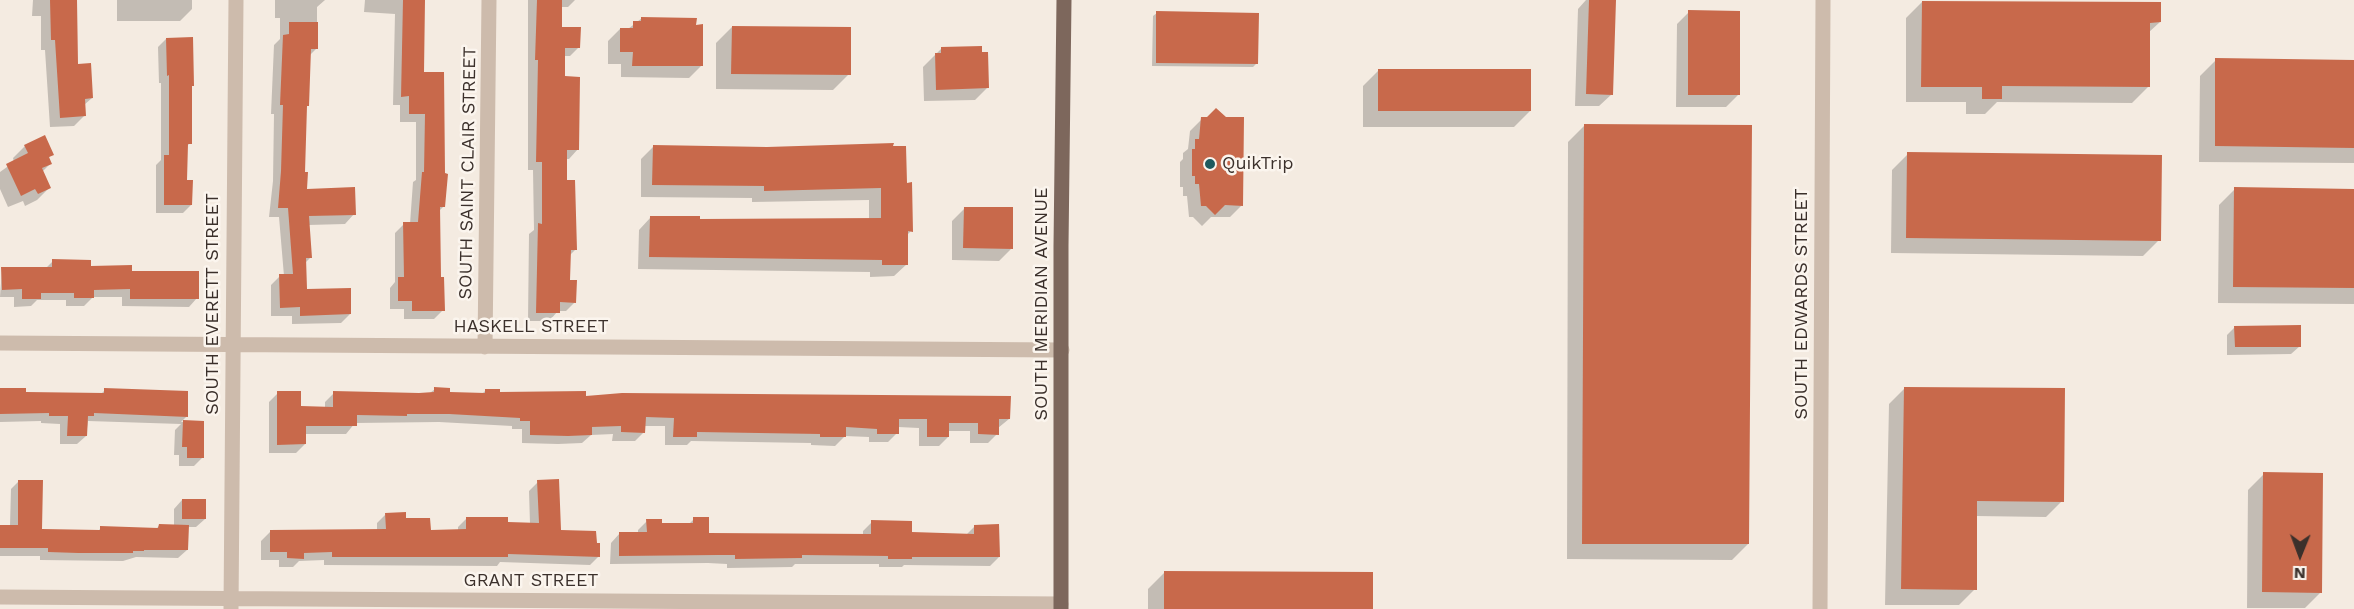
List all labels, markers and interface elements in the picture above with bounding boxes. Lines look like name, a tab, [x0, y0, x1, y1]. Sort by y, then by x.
street label: SOUTH SAINT CLAIR STREET	[455, 46, 481, 300]
place label: QuikTrip	[1222, 153, 1294, 175]
marker: QuikTrip	[1203, 157, 1217, 171]
street label: SOUTH MERIDIAN AVENUE	[1031, 187, 1053, 421]
street label: SOUTH EDWARDS STREET	[1791, 188, 1813, 420]
street label: SOUTH EVERETT STREET	[202, 193, 224, 415]
street label: HASKELL STREET	[453, 316, 609, 338]
north arrow	[2270, 525, 2330, 585]
text: N	[2294, 564, 2306, 583]
street label: GRANT STREET	[464, 570, 598, 592]

